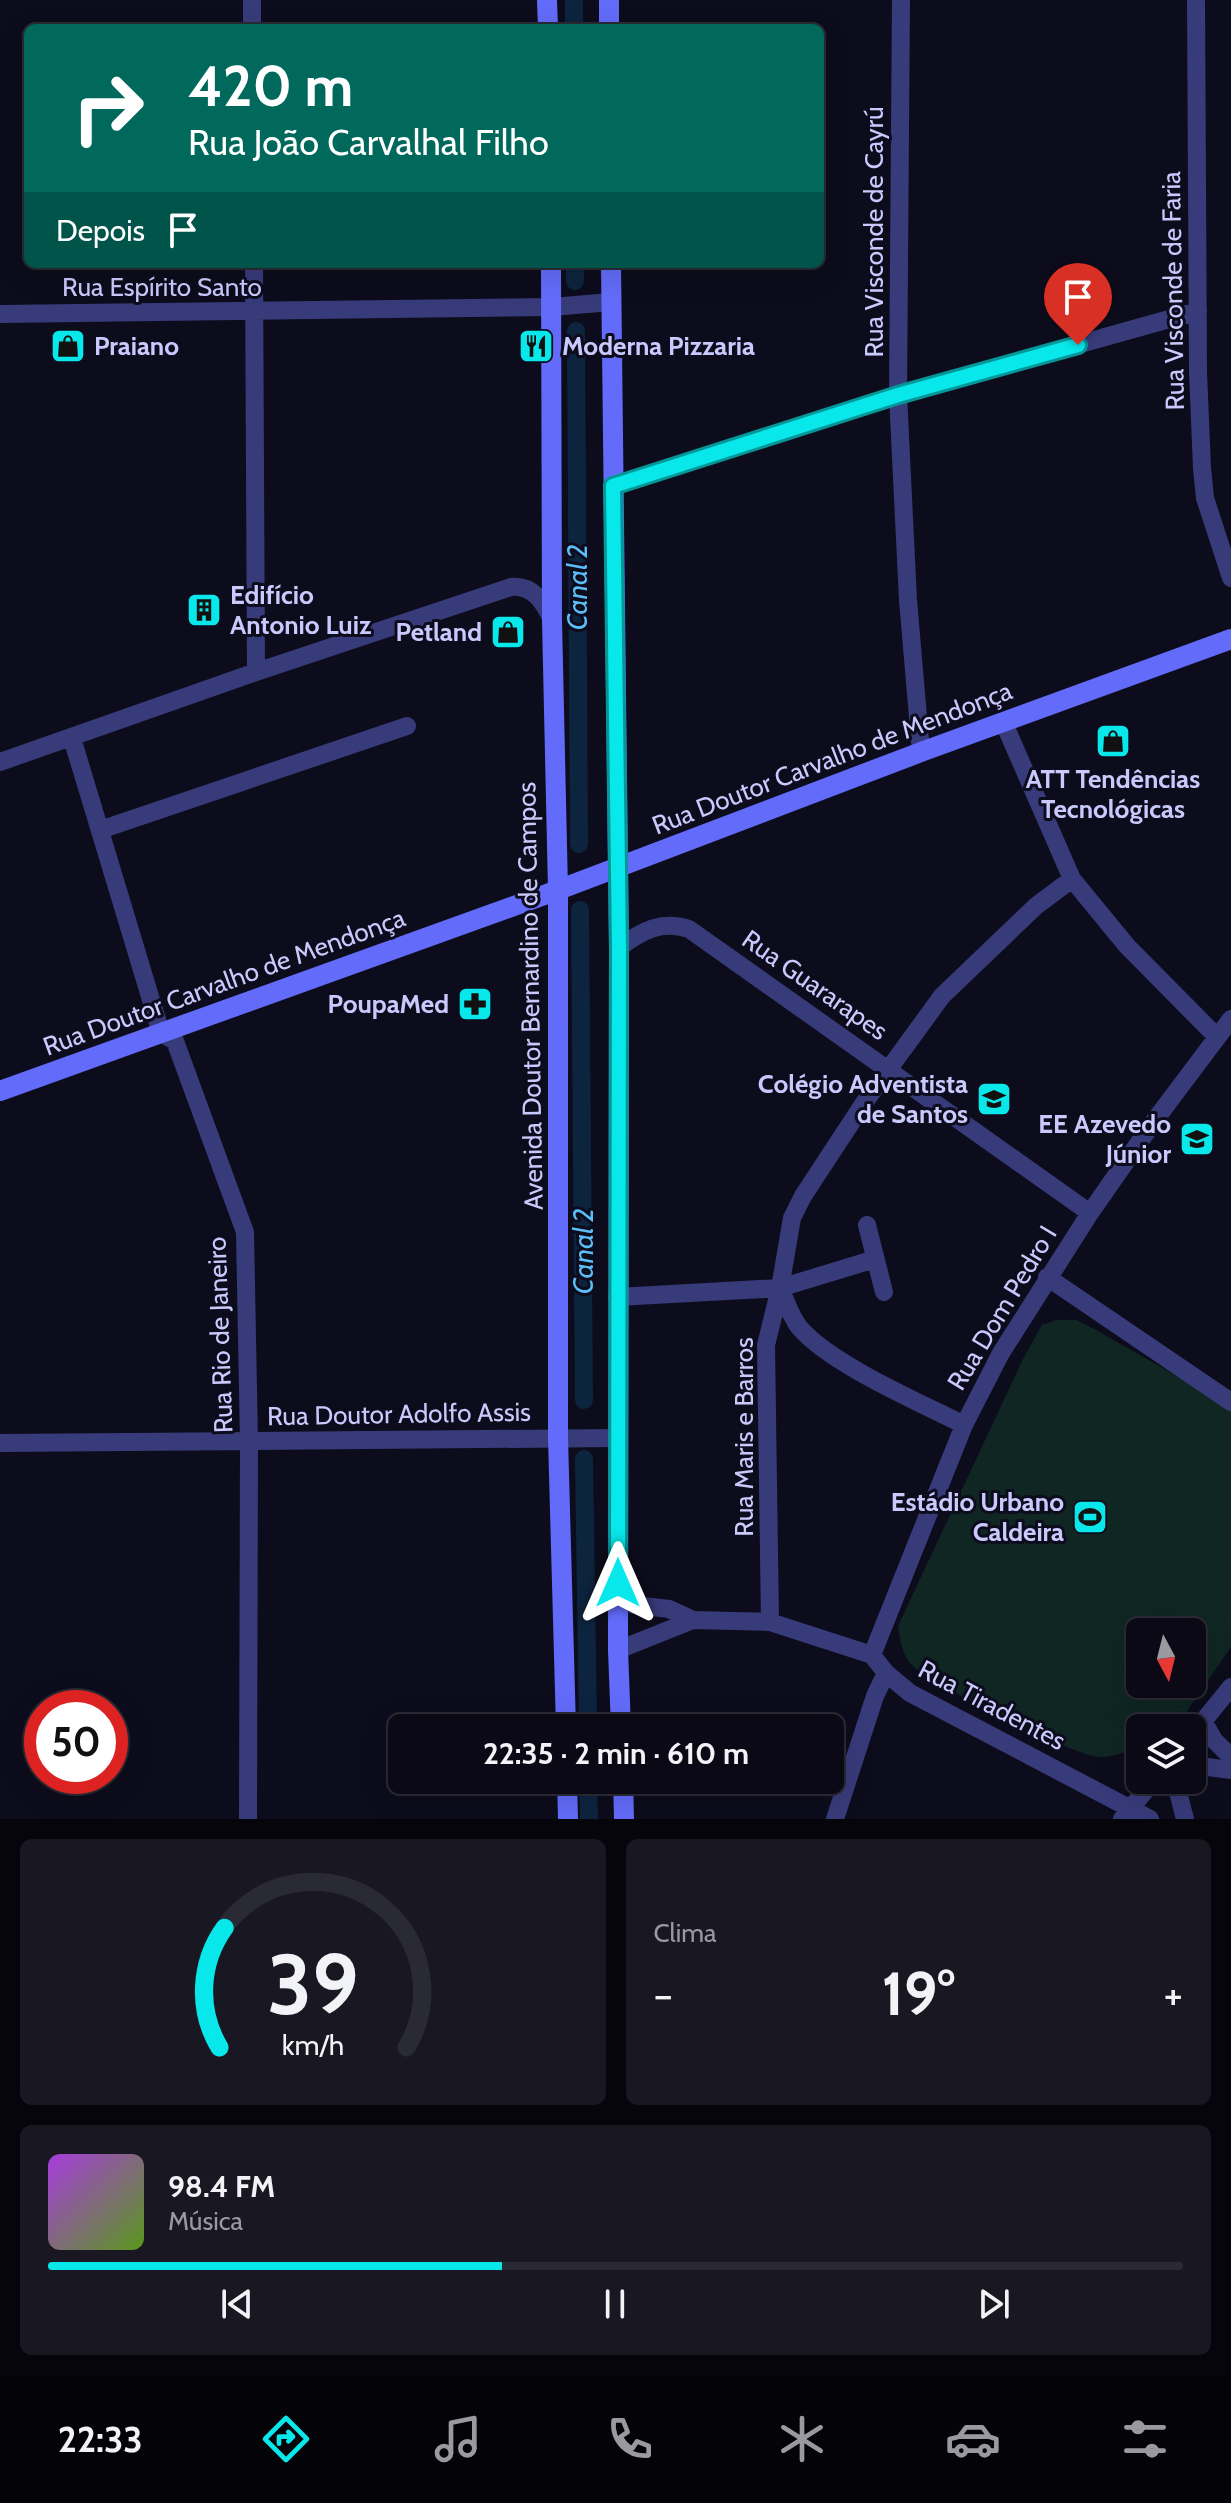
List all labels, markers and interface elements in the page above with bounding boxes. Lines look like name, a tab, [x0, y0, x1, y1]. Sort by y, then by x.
text: 420 m	[188, 52, 353, 120]
icon: right	[56, 56, 160, 160]
street label: Rua Visconde de Cayrú	[858, 106, 890, 358]
text: Rua João Carvalhal Filho	[188, 120, 549, 164]
street label: Rua Visconde de Faria	[1155, 171, 1191, 411]
icon: arrive	[161, 208, 205, 252]
text: Depois	[56, 212, 145, 249]
pin	[1044, 263, 1112, 345]
street label: Rua Espírito Santo	[62, 271, 262, 303]
icon: arrive	[1056, 275, 1100, 319]
shop icon: Praiano	[49, 327, 87, 365]
restaurant icon: Moderna Pizzaria	[517, 327, 555, 365]
place label: Praiano	[94, 330, 179, 362]
place label: Moderna Pizzaria	[562, 330, 755, 362]
water label: Canal 2	[560, 544, 594, 630]
place label: Edifício Antonio Luiz	[230, 579, 371, 641]
building icon: Edifício Antonio Luiz	[185, 591, 223, 629]
shop icon: Petland	[489, 613, 527, 651]
place label: Petland	[395, 616, 482, 648]
street label: Rua Doutor Carvalho de Mendonça	[647, 674, 1017, 842]
shop icon: ATT Tendências Tecnológicas	[1094, 722, 1132, 760]
place label: ATT Tendências Tecnológicas	[1026, 763, 1200, 825]
street label: Avenida Doutor Bernardino de Campos	[510, 781, 550, 1210]
street label: Rua Doutor Carvalho de Mendonça	[39, 901, 410, 1063]
street label: Rua Guararapes	[736, 923, 894, 1047]
pharmacy icon: PoupaMed	[456, 985, 494, 1023]
place label: PoupaMed	[328, 988, 449, 1020]
place label: Colégio Adventista de Santos	[758, 1068, 968, 1130]
school or university icon: Colégio Adventista de Santos	[975, 1080, 1013, 1118]
place label: EE Azevedo Júnior	[1038, 1108, 1171, 1170]
school or university icon: EE Azevedo Júnior	[1178, 1120, 1216, 1158]
water label: Canal 2	[566, 1208, 600, 1294]
street label: Rua Dom Pedro I	[940, 1220, 1064, 1396]
street label: Rua Rio de Janeiro	[201, 1236, 239, 1434]
street label: Rua Maris e Barros	[728, 1337, 760, 1537]
street label: Rua Doutor Adolfo Assis	[267, 1396, 531, 1432]
place label: Estádio Urbano Caldeira	[891, 1486, 1064, 1548]
sports icon: Estádio Urbano Caldeira	[1071, 1498, 1109, 1536]
position arrow	[576, 1541, 660, 1625]
north arrow	[1126, 1618, 1206, 1698]
map controls	[1126, 1618, 1206, 1794]
street label: Rua Tiradentes	[913, 1653, 1071, 1757]
speed limit sign: 50	[24, 1690, 128, 1794]
button: layers	[1126, 1714, 1206, 1794]
text: 22:35 · 2 min · 610 m	[483, 1735, 749, 1772]
text: Clima	[654, 1917, 716, 1949]
text: 39	[267, 1934, 359, 2035]
text: 19°	[882, 1957, 955, 2030]
text: −	[654, 1968, 673, 2021]
text: +	[1164, 1968, 1183, 2021]
text: km/h	[281, 2027, 344, 2062]
text: 98.4 FM	[168, 2168, 275, 2205]
text: Música	[168, 2205, 243, 2237]
icon: previous	[215, 2282, 259, 2326]
icon: pause	[593, 2282, 637, 2326]
icon: next	[972, 2282, 1016, 2326]
icon: directions	[258, 2411, 314, 2467]
icon: music	[430, 2411, 486, 2467]
icon: phone	[602, 2411, 658, 2467]
icon: climate	[774, 2411, 830, 2467]
icon: car	[945, 2411, 1001, 2467]
icon: filters	[1117, 2411, 1173, 2467]
text: 22:33	[58, 2417, 143, 2461]

